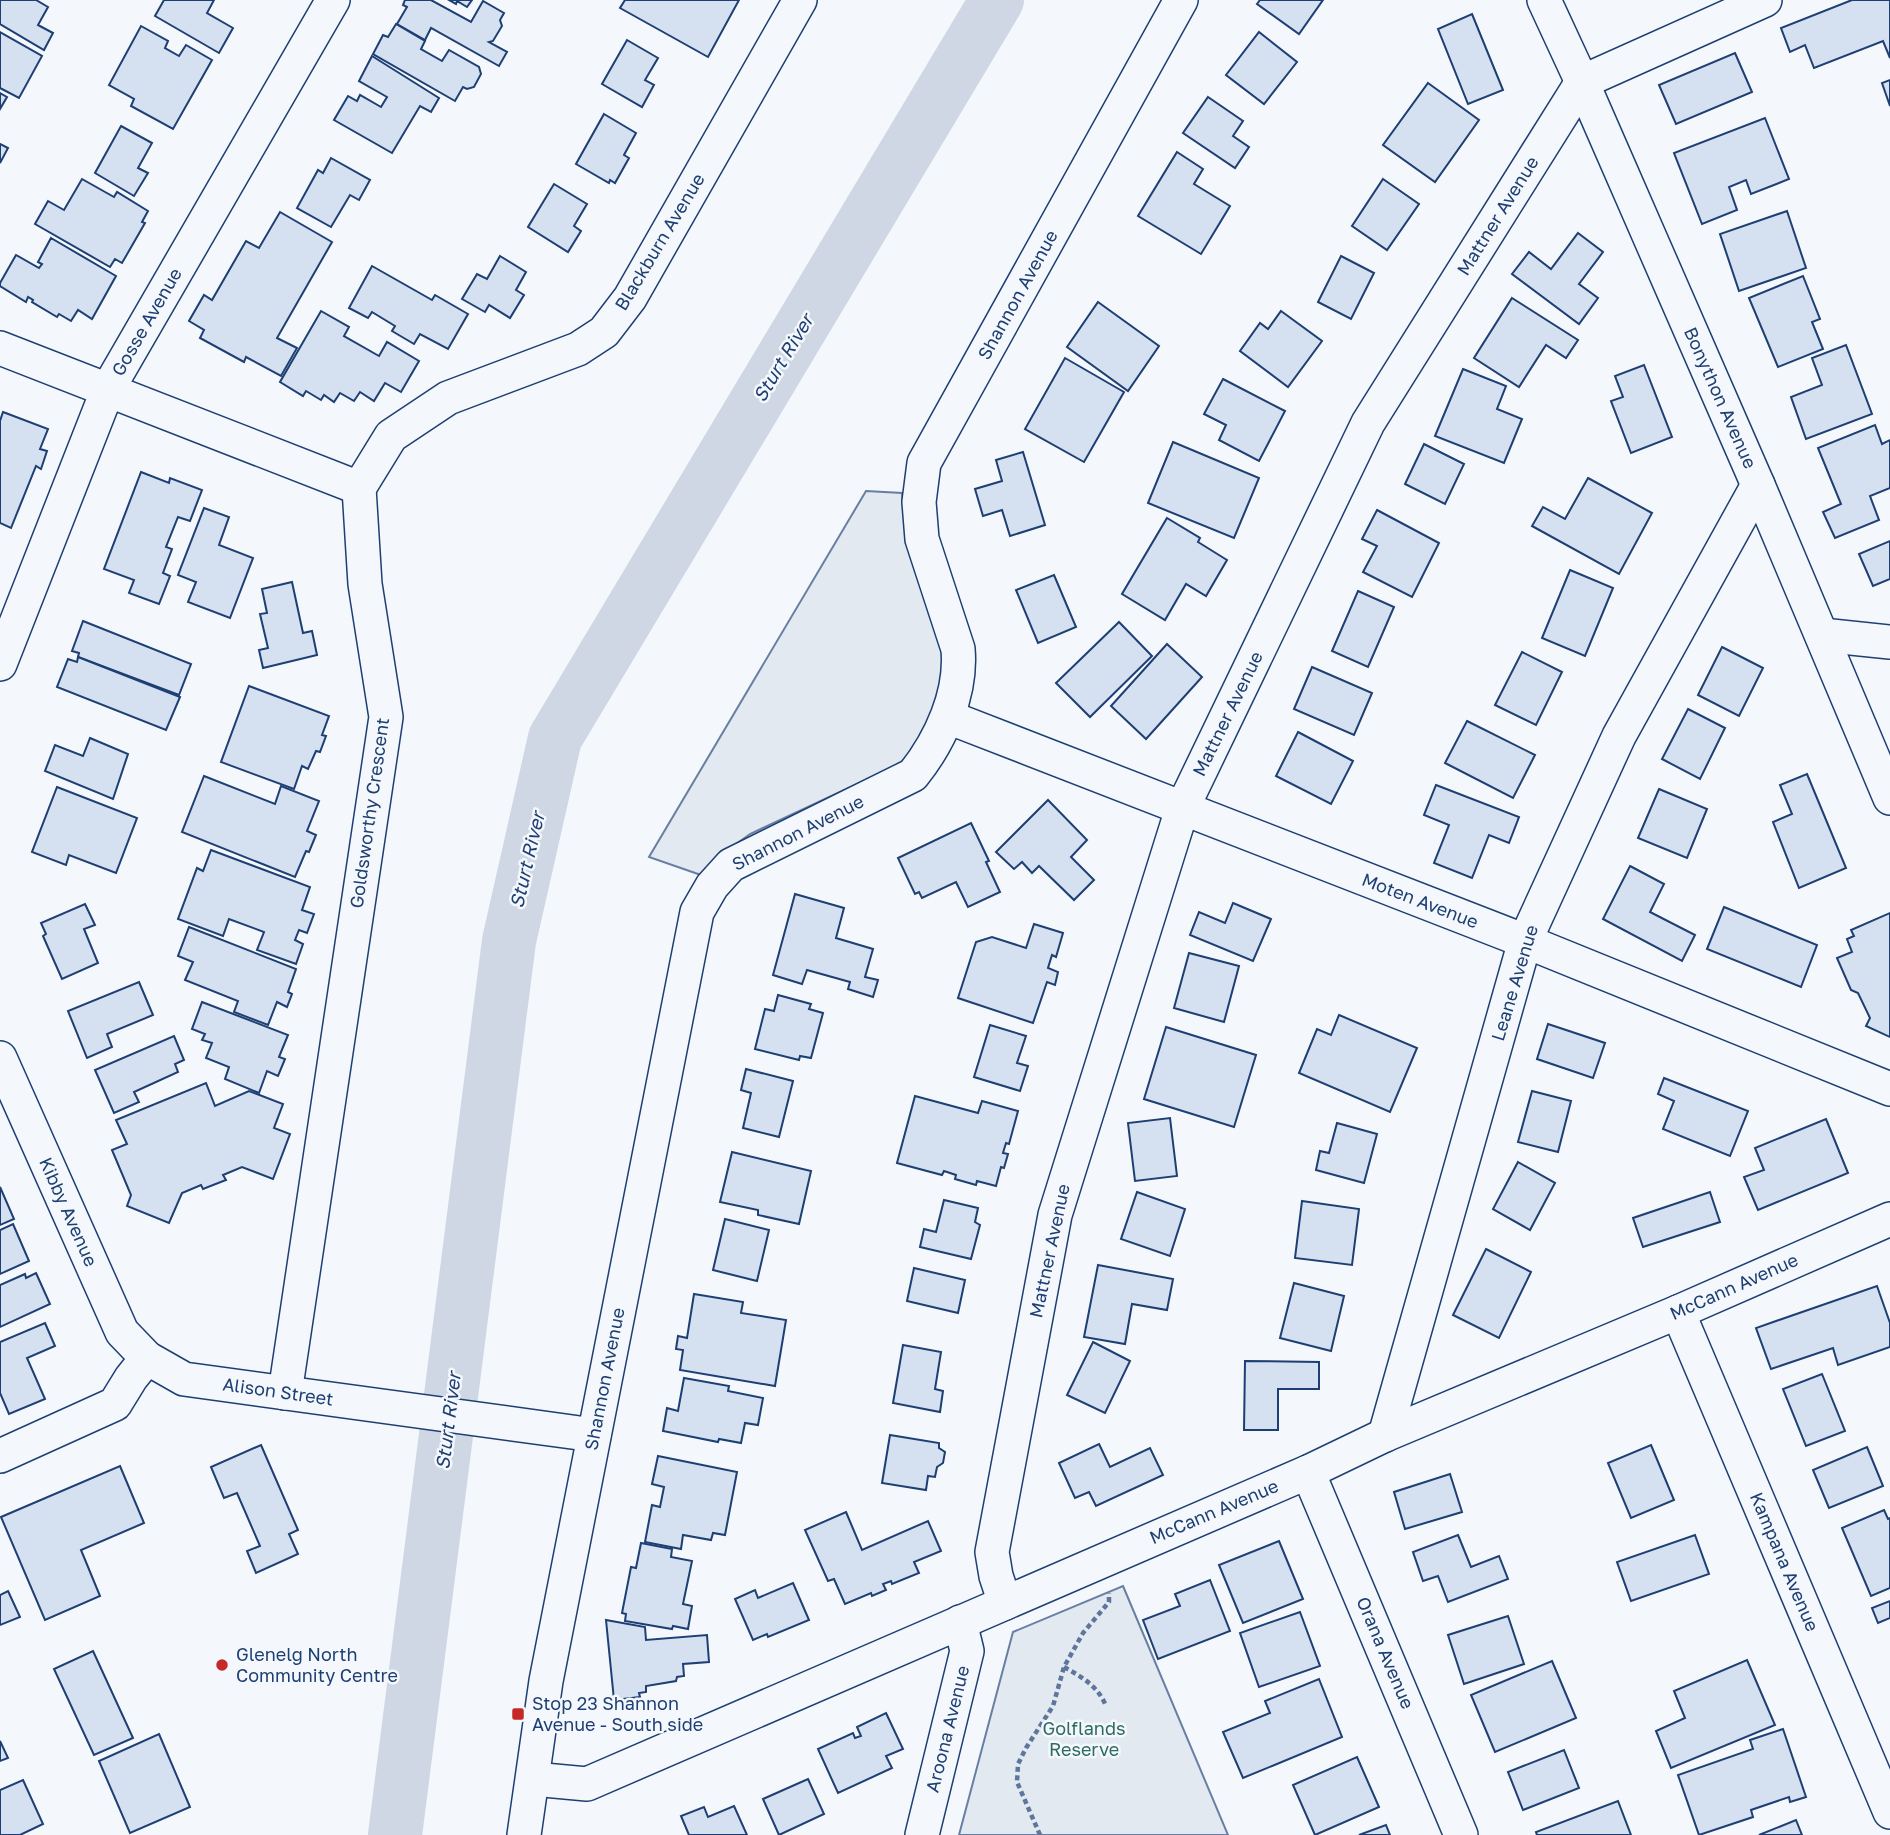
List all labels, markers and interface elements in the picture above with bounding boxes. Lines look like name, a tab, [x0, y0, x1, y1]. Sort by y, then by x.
street label: Mattner Avenue	[1452, 152, 1543, 279]
street label: Blackburn Avenue	[610, 169, 709, 314]
street label: Shannon Avenue	[972, 226, 1062, 363]
street label: Gosse Avenue	[106, 264, 186, 379]
water label: Sturt River	[748, 308, 819, 406]
street label: Bonython Avenue	[1680, 324, 1762, 472]
street label: Mattner Avenue	[1187, 648, 1267, 780]
street label: Goldsworthy Crescent	[345, 716, 393, 910]
street label: Shannon Avenue	[728, 789, 867, 875]
water label: Sturt River	[504, 807, 549, 910]
street label: Moten Avenue	[1359, 868, 1482, 932]
street label: Leane Avenue	[1486, 922, 1542, 1043]
street label: Kibby Avenue	[35, 1154, 103, 1270]
street label: Mattner Avenue	[1024, 1182, 1074, 1320]
street label: McCann Avenue	[1666, 1248, 1801, 1324]
street label: Shannon Avenue	[579, 1306, 629, 1452]
water label: Sturt River	[430, 1368, 465, 1471]
street label: Alison Street	[221, 1372, 335, 1410]
street label: McCann Avenue	[1146, 1474, 1281, 1548]
street label: Kampana Avenue	[1746, 1489, 1824, 1634]
street label: Orana Avenue	[1352, 1593, 1419, 1712]
place label: Glenelg North Community Centre	[236, 1643, 398, 1686]
marker: Glenelg North Community Centre	[214, 1657, 230, 1673]
street label: Aroona Avenue	[921, 1663, 973, 1794]
place label: Stop 23 Shannon Avenue - South side	[532, 1692, 703, 1735]
marker: Stop 23 Shannon Avenue - South side	[510, 1706, 526, 1722]
park label: Golflands Reserve	[1042, 1717, 1126, 1760]

